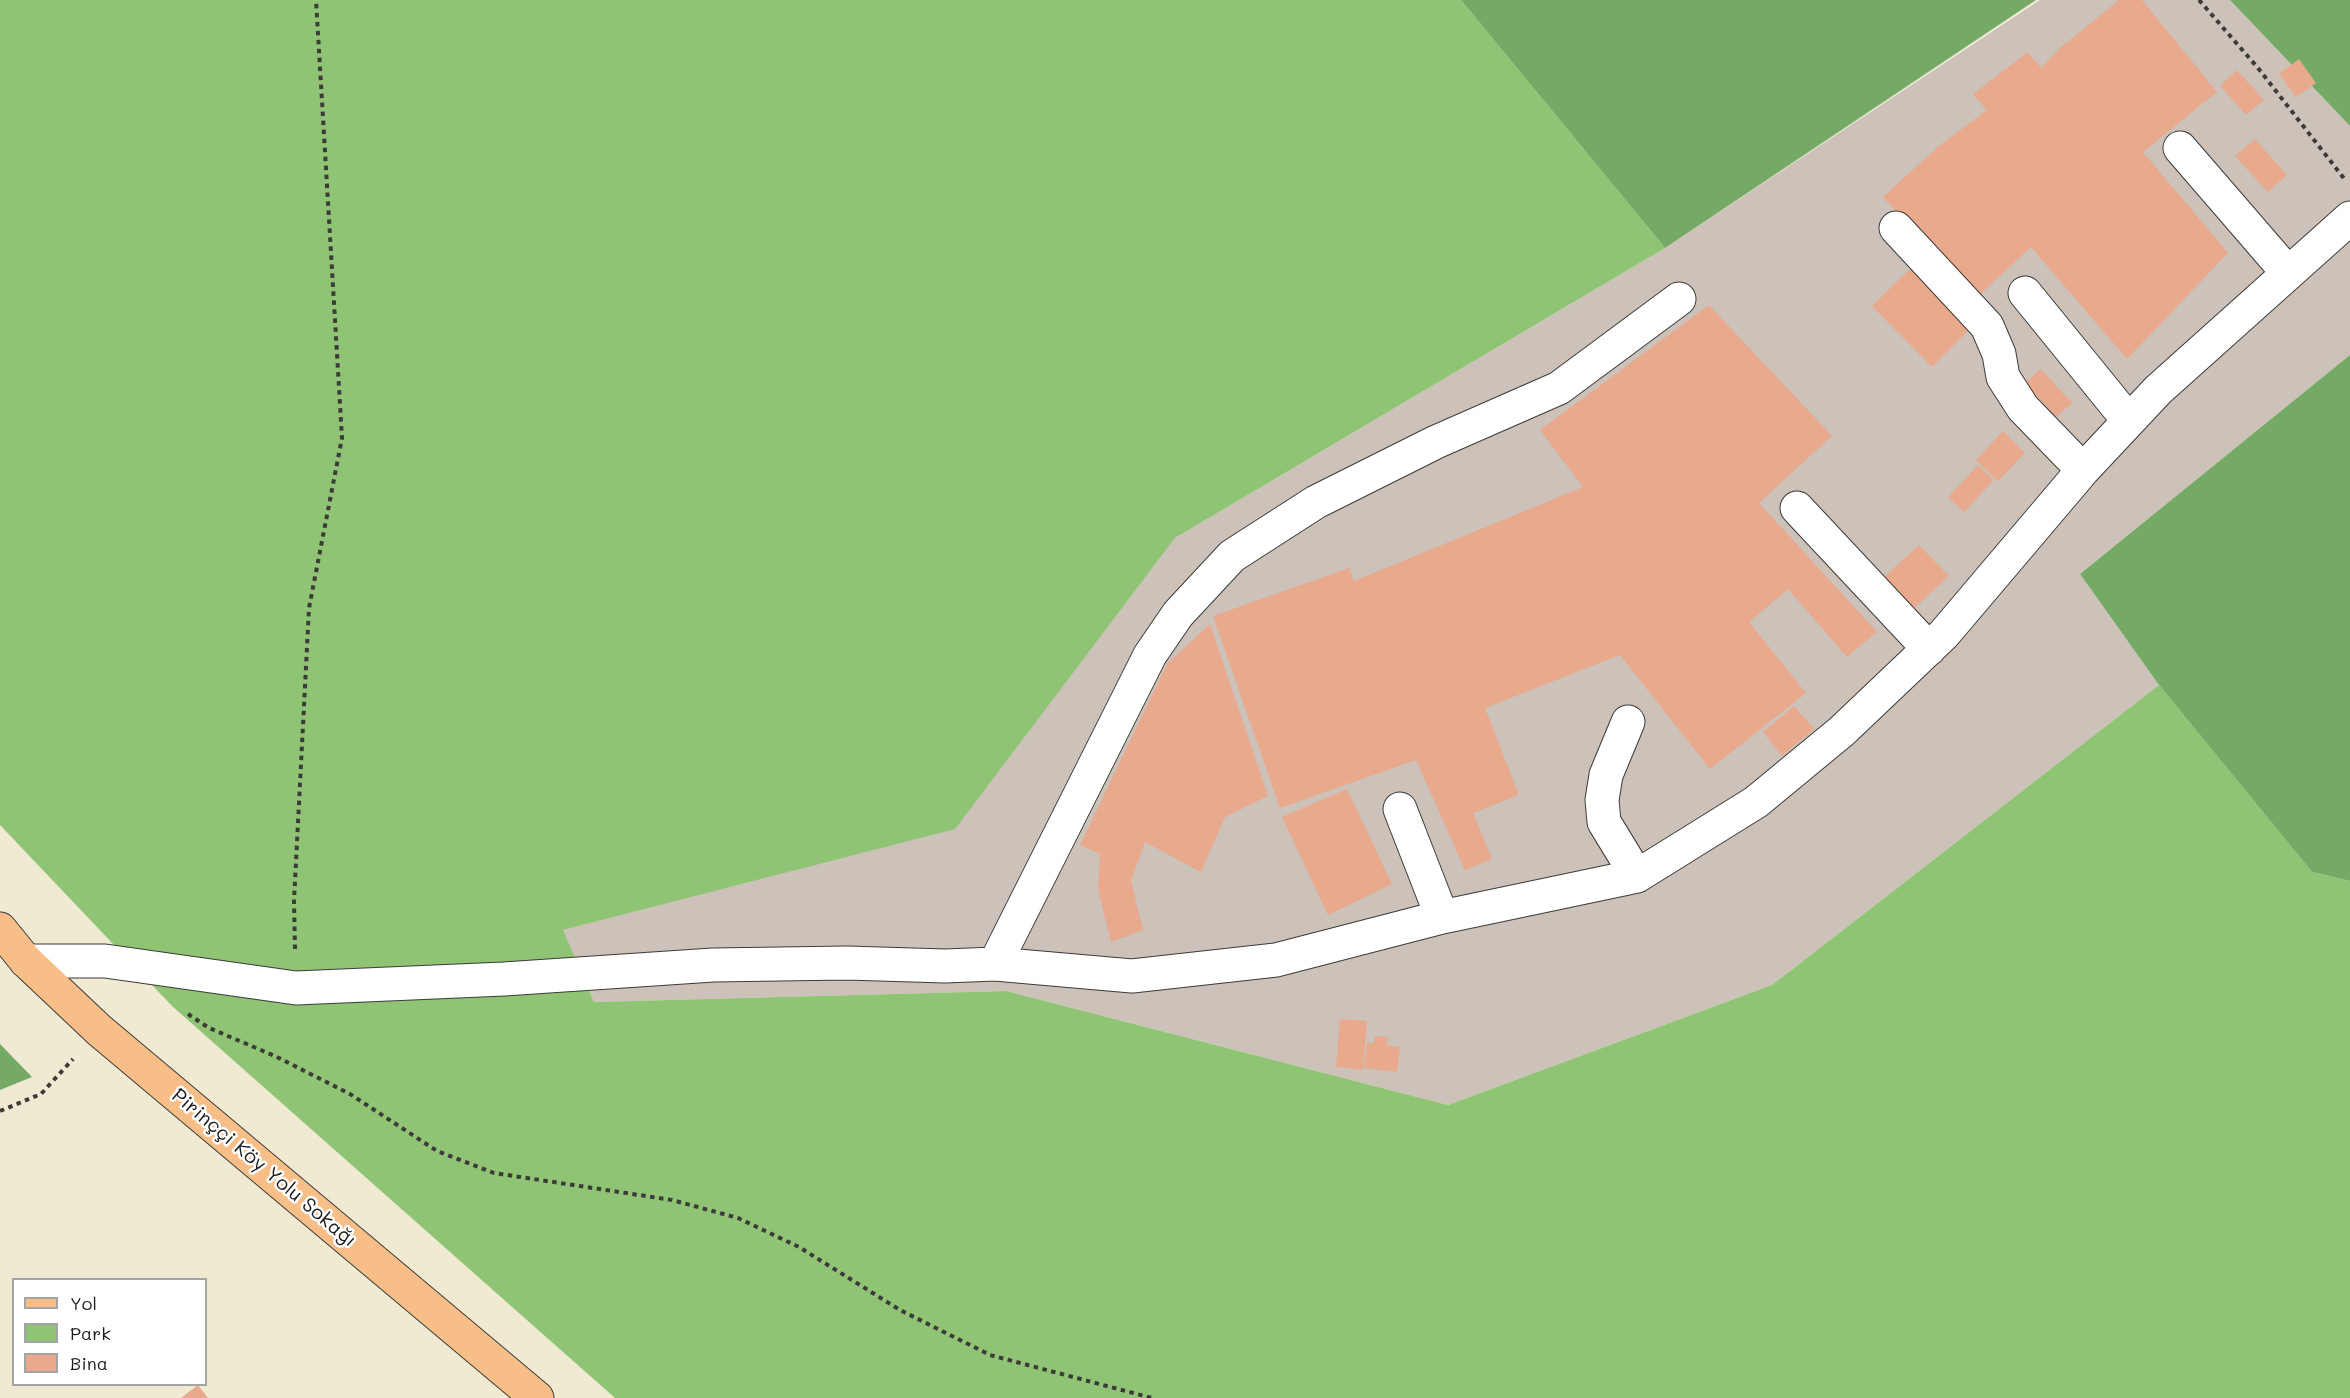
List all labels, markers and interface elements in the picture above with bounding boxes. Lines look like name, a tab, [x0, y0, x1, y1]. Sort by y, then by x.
street label: Pirinççi Köy Yolu Sokağı	[167, 1084, 361, 1252]
legend	[12, 1278, 207, 1386]
text: Yol	[70, 1291, 97, 1315]
text: Park	[70, 1321, 111, 1345]
text: Bina	[70, 1351, 108, 1375]

